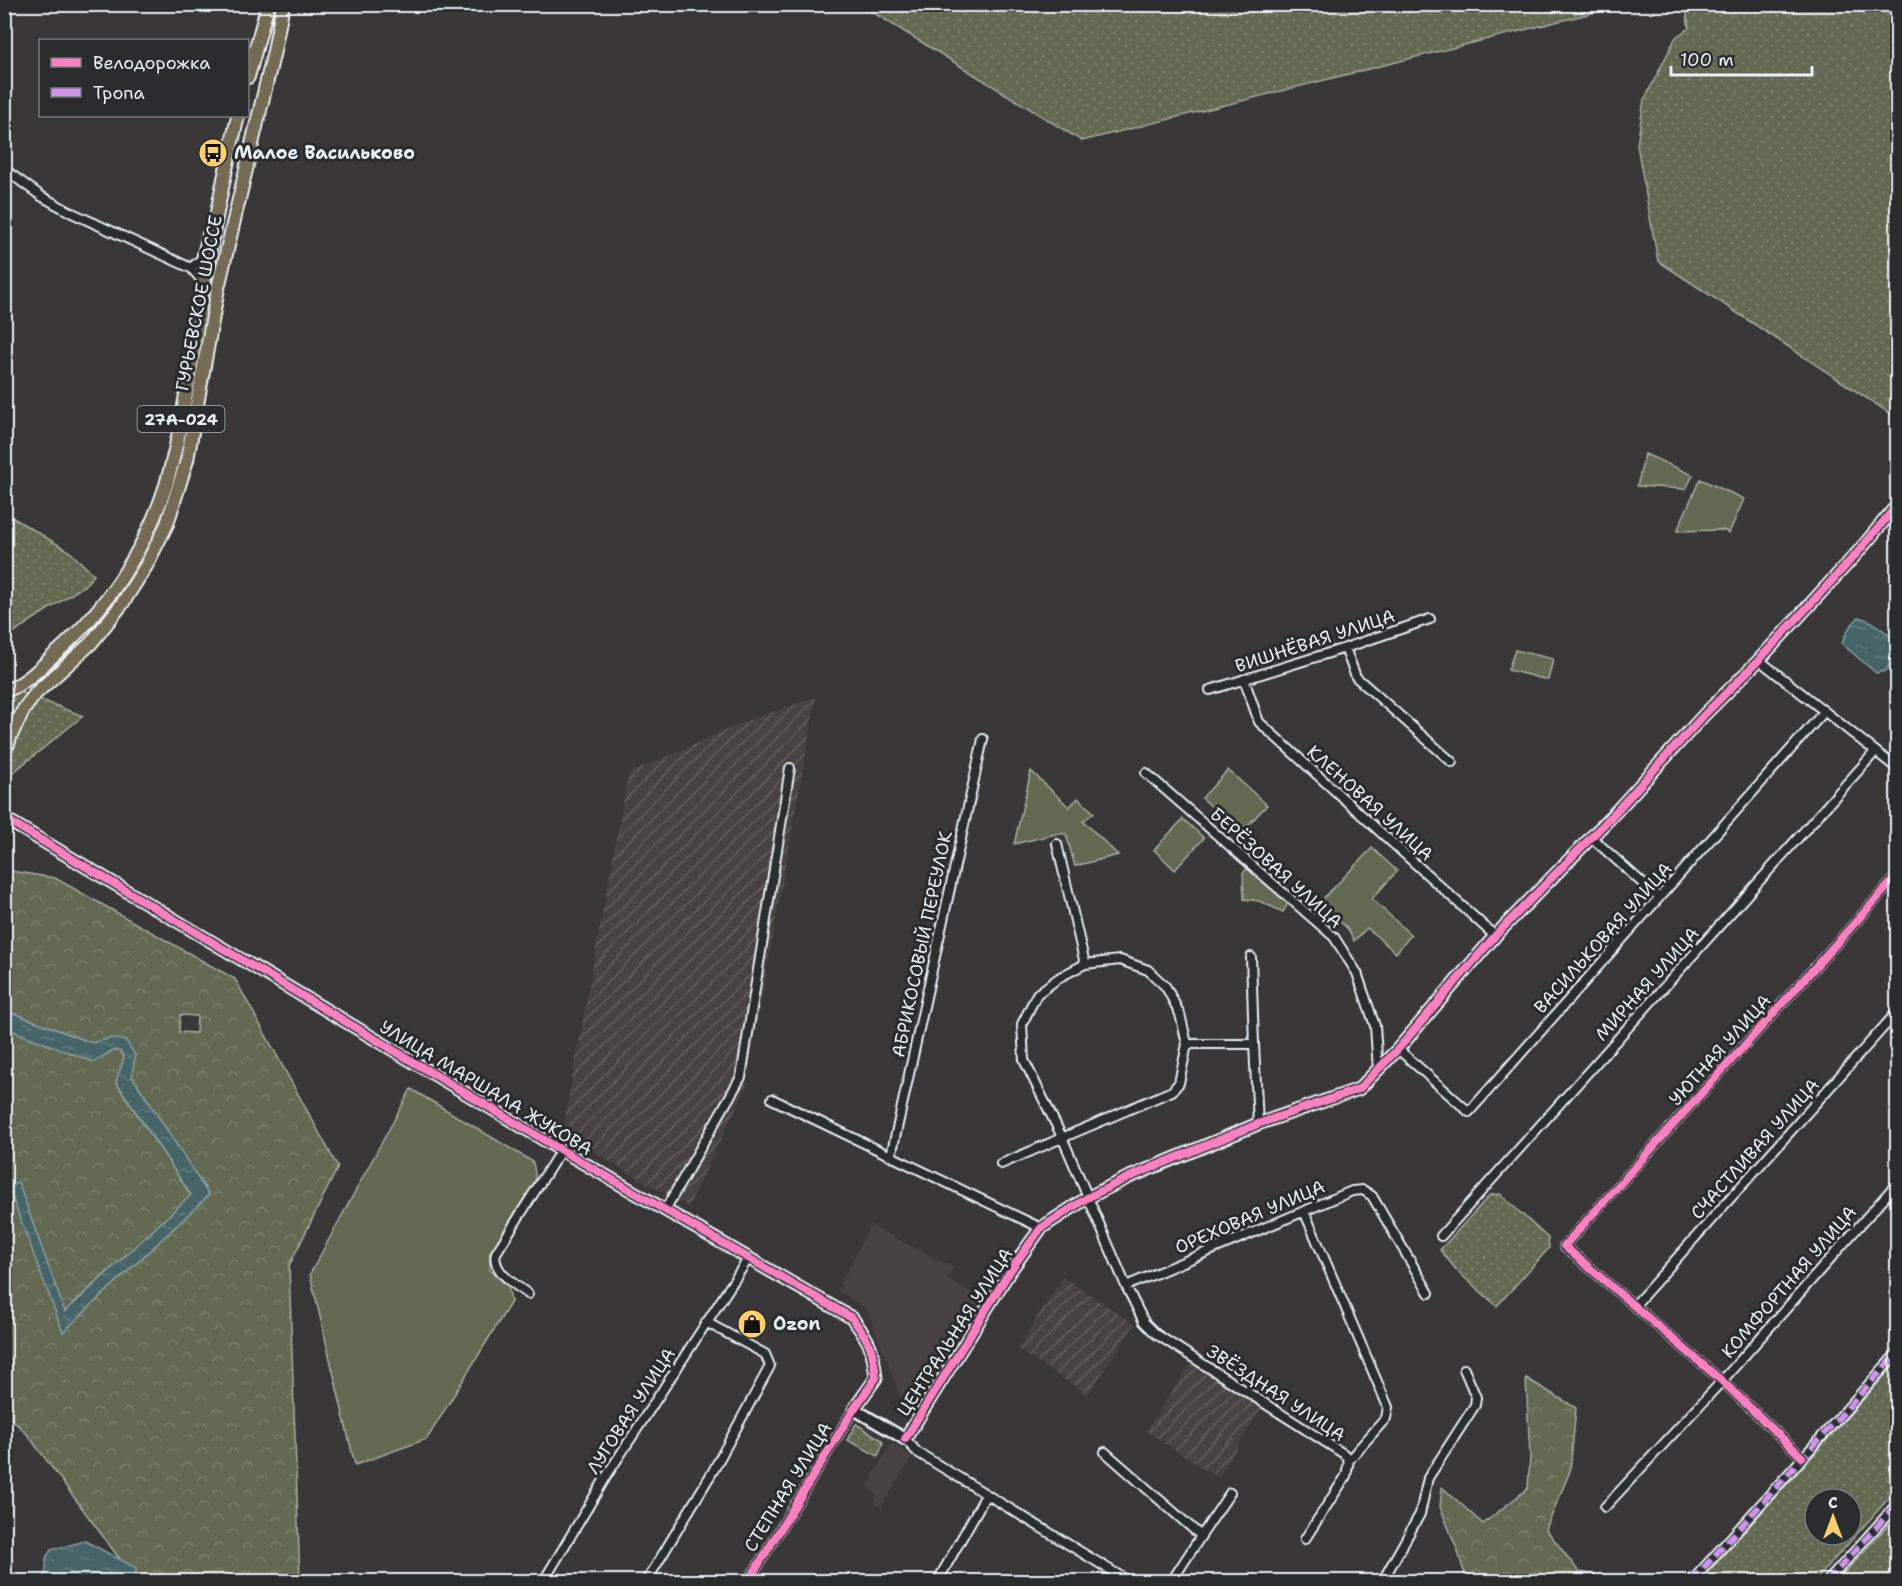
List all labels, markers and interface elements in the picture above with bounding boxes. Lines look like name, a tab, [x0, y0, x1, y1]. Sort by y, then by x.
legend	[39, 39, 249, 117]
scale bar	[1671, 39, 1812, 77]
text: 100 m	[1680, 48, 1734, 72]
text: Велодорожка	[93, 51, 211, 75]
text: Тропа	[93, 81, 145, 105]
bus stop icon: Малое Васильково	[197, 137, 229, 169]
place label: Малое Васильково	[234, 141, 415, 165]
street label: ГУРЬЕВСКОЕ ШОССЕ	[170, 213, 228, 393]
road number: 27А-024	[138, 406, 225, 432]
street label: ВИШНЁВАЯ УЛИЦА	[1232, 604, 1398, 678]
street label: КЛЕНОВАЯ УЛИЦА	[1302, 740, 1438, 866]
street label: БЕРЁЗОВАЯ УЛИЦА	[1205, 802, 1347, 934]
street label: АБРИКОСОВЫЙ ПЕРЕУЛОК	[886, 828, 958, 1059]
street label: ВАСИЛЬКОВАЯ УЛИЦА	[1529, 857, 1677, 1019]
street label: МИРНАЯ УЛИЦА	[1590, 922, 1704, 1046]
street label: УЮТНАЯ УЛИЦА	[1664, 989, 1776, 1111]
street label: УЛИЦА МАРШАЛА ЖУКОВА	[375, 1015, 597, 1161]
street label: СЧАСТЛИВАЯ УЛИЦА	[1685, 1074, 1825, 1224]
street label: ОРЕХОВАЯ УЛИЦА	[1171, 1175, 1329, 1259]
street label: КОМФОРТНАЯ УЛИЦА	[1716, 1201, 1862, 1363]
street label: ЦЕНТРАЛЬНАЯ УЛИЦА	[892, 1243, 1018, 1421]
shop icon: Ozon	[736, 1308, 768, 1340]
place label: Ozon	[773, 1312, 820, 1336]
street label: ЗВЁЗДНАЯ УЛИЦА	[1202, 1339, 1350, 1447]
street label: ЛУГОВАЯ УЛИЦА	[581, 1343, 681, 1479]
street label: СТЕПНАЯ УЛИЦА	[738, 1418, 838, 1556]
north arrow	[1803, 1487, 1863, 1547]
text: С	[1828, 1492, 1838, 1513]

